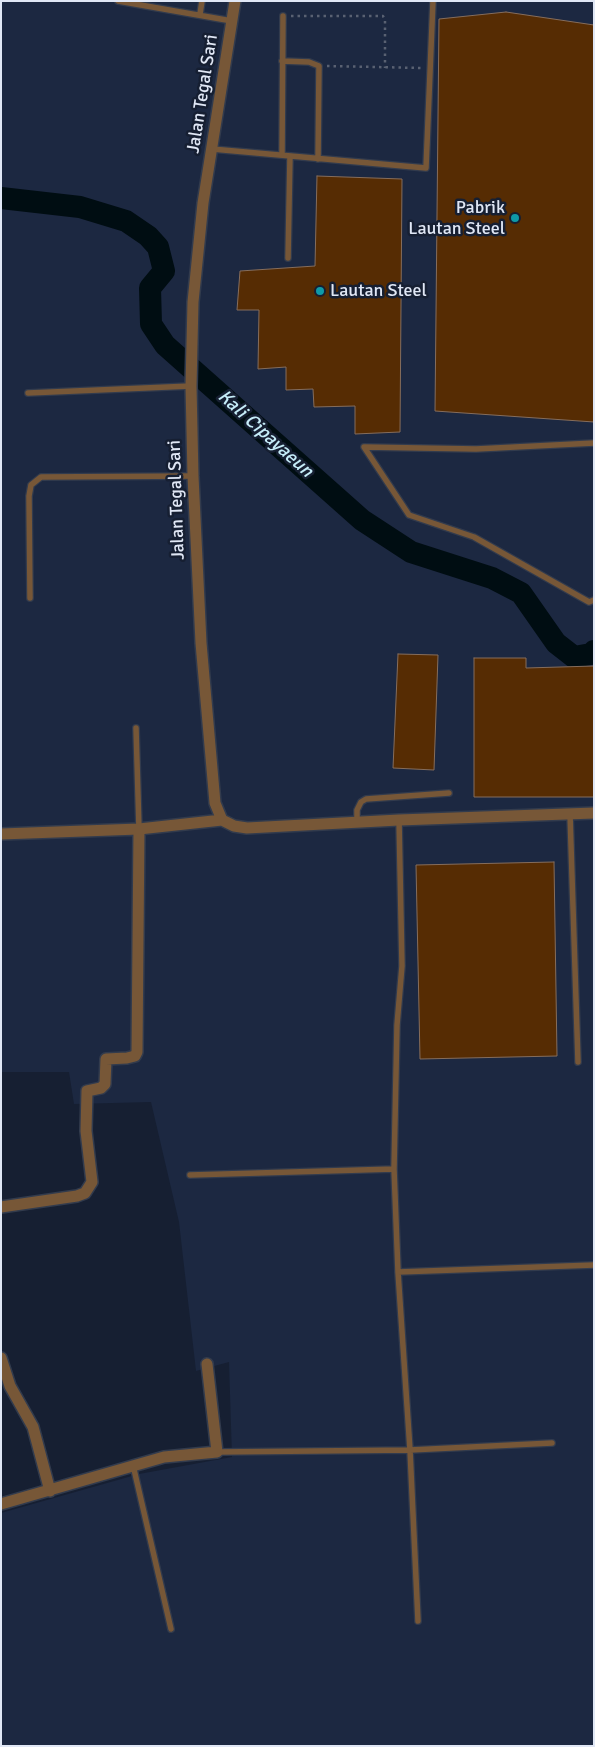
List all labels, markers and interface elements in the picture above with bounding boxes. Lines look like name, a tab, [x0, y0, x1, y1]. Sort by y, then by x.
street label: Jalan Tegal Sari	[183, 33, 223, 155]
place label: Pabrik Lautan Steel	[408, 197, 505, 240]
marker: Pabrik Lautan Steel	[509, 212, 521, 224]
place label: Lautan Steel	[330, 280, 427, 302]
marker: Lautan Steel	[314, 285, 326, 297]
water label: Kali Cipayaeun	[213, 385, 317, 483]
street label: Jalan Tegal Sari	[164, 440, 190, 560]

